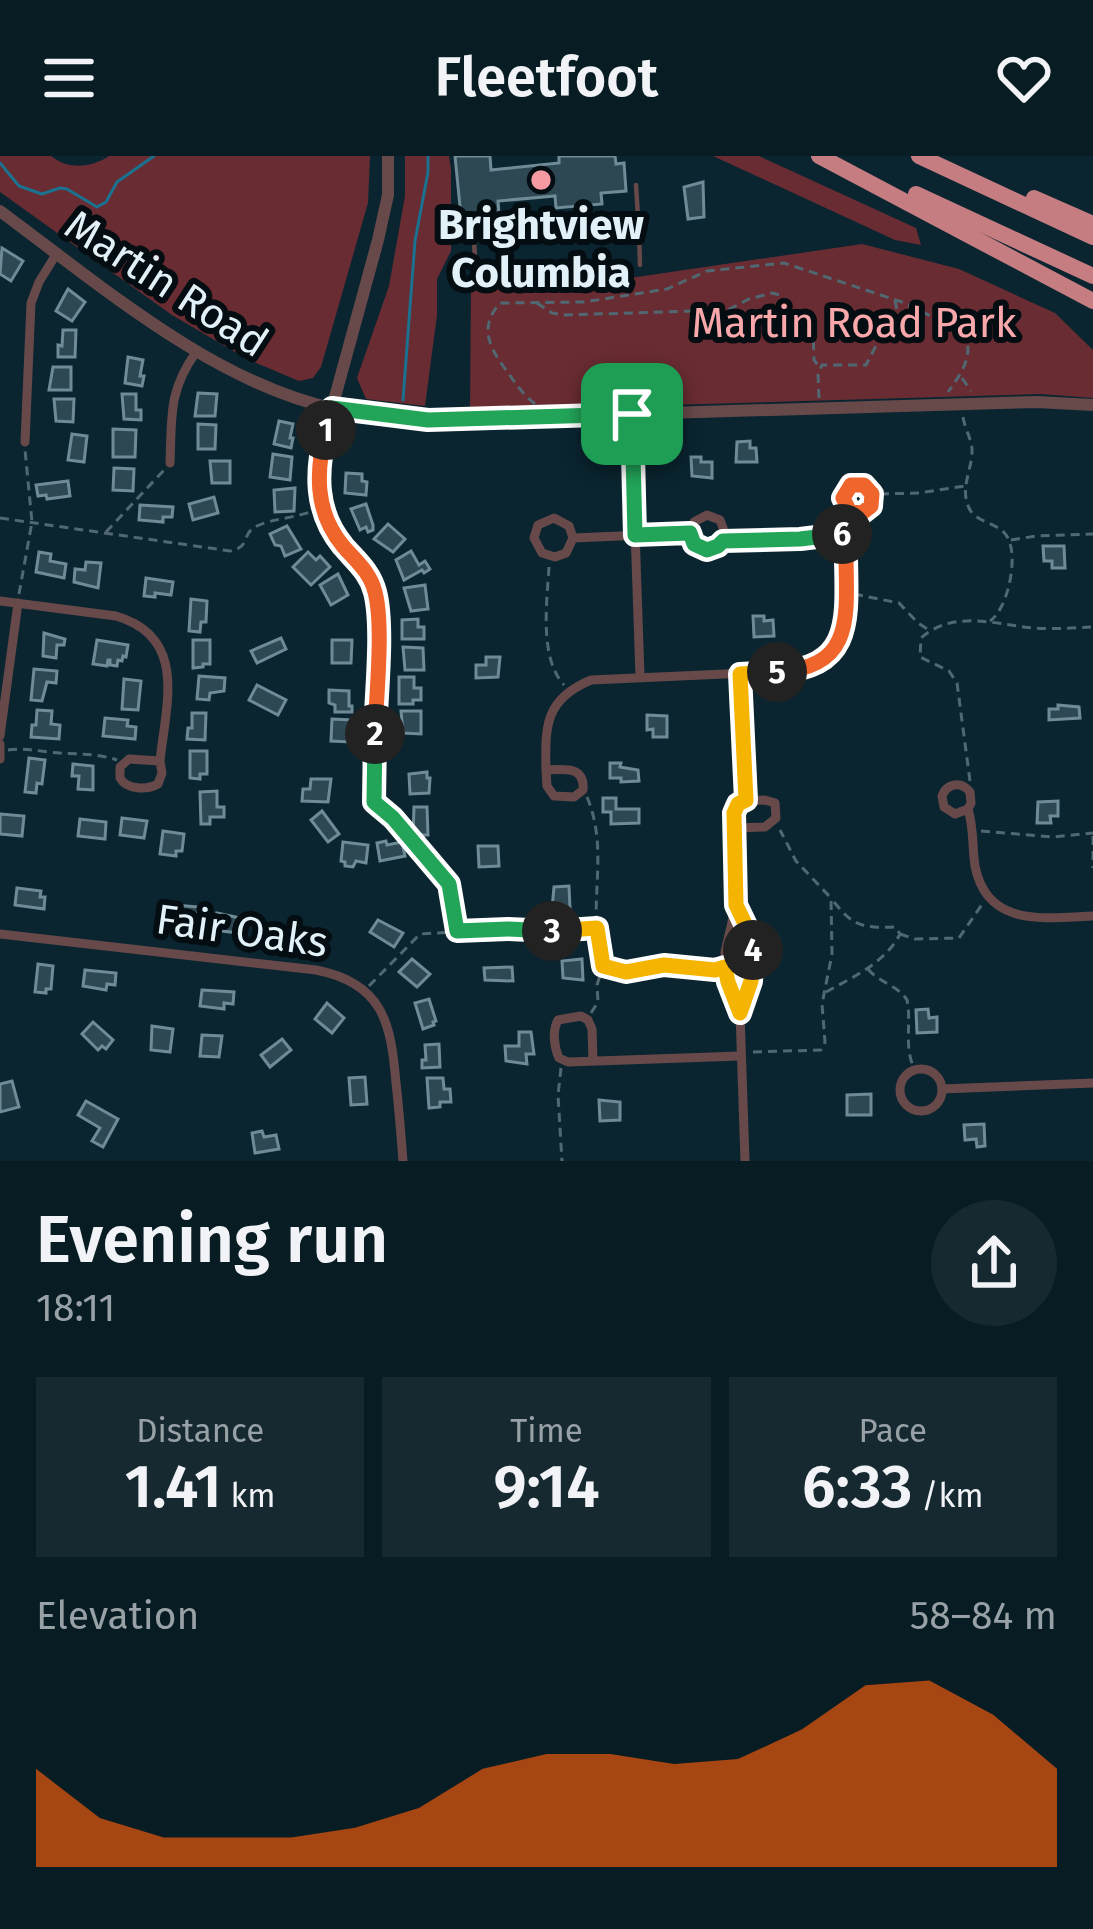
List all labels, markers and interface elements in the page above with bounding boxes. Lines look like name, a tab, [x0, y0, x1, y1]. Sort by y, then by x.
icon: menu	[36, 45, 102, 111]
icon: heart	[991, 45, 1057, 111]
text: Fleetfoot	[435, 46, 658, 110]
marker: Brightview Columbia	[528, 167, 554, 193]
street label: Martin Road	[56, 200, 277, 368]
place label: Brightview Columbia	[438, 200, 645, 298]
park label: Martin Road Park	[691, 298, 1017, 348]
pin	[581, 363, 683, 465]
icon: arrive	[599, 381, 665, 447]
pin: 1	[296, 400, 356, 460]
text: 1	[318, 410, 334, 450]
pin: 6	[812, 504, 872, 564]
text: 6	[833, 514, 851, 554]
pin: 5	[747, 642, 807, 702]
text: 5	[768, 652, 786, 692]
pin: 2	[345, 704, 405, 764]
text: 2	[366, 714, 384, 754]
street label: Fair Oaks	[153, 894, 331, 968]
pin: 3	[522, 901, 582, 961]
text: 3	[543, 911, 561, 951]
pin: 4	[723, 920, 783, 980]
text: 4	[744, 930, 762, 970]
text: Evening run	[36, 1200, 388, 1279]
button: share	[931, 1200, 1057, 1326]
text: 18:11	[36, 1285, 115, 1331]
text: Distance	[136, 1411, 264, 1451]
text: Time	[510, 1411, 583, 1451]
text: Pace	[859, 1411, 927, 1451]
text: 1.41	[125, 1451, 222, 1523]
text: 9:14	[493, 1451, 600, 1523]
text: 6:33	[802, 1451, 912, 1523]
text: km	[222, 1476, 276, 1516]
text: /km	[912, 1476, 984, 1516]
text: Elevation	[36, 1593, 199, 1639]
text: 58–84 m	[910, 1593, 1057, 1639]

